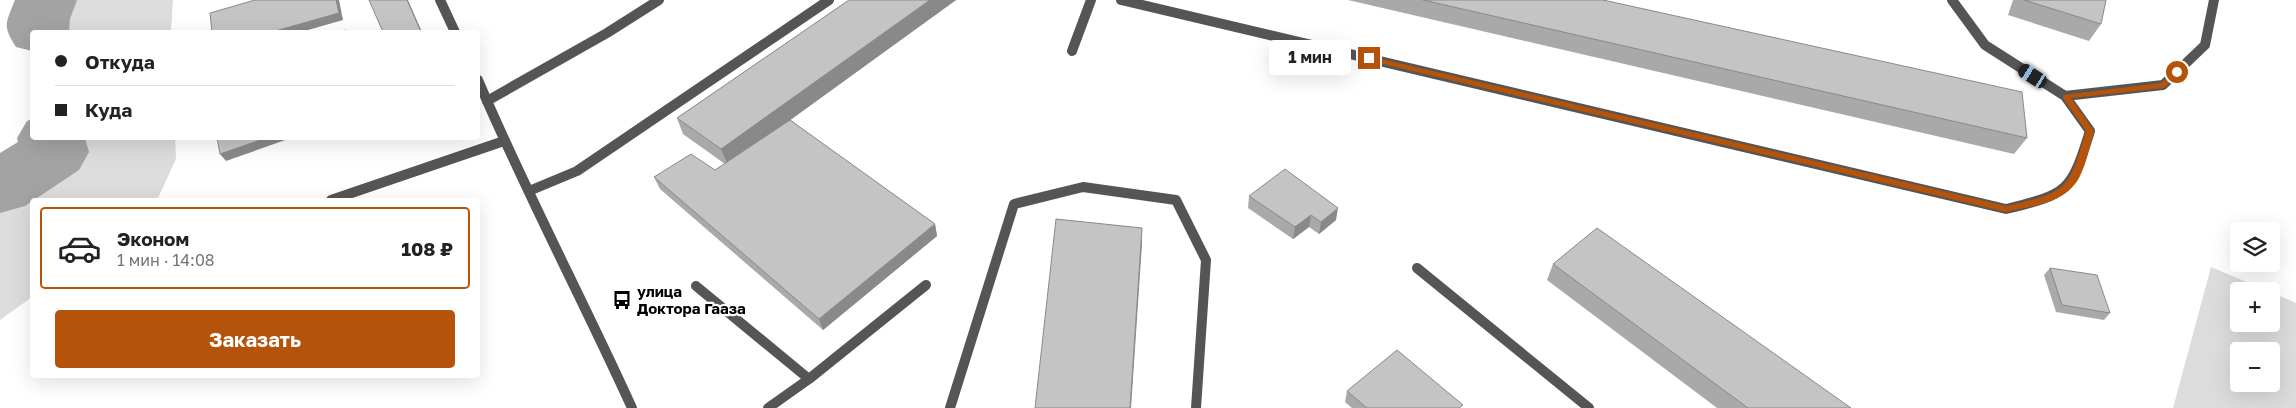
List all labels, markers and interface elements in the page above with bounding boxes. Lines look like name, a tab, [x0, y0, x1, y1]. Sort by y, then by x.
callout: 1 мин	[1269, 40, 1352, 76]
text: 1 мин	[1288, 47, 1332, 67]
route end	[1358, 47, 1380, 69]
text: Откуда	[85, 50, 155, 73]
route start	[2166, 61, 2188, 83]
car	[2016, 62, 2049, 90]
text: Куда	[85, 98, 132, 121]
map controls	[2230, 222, 2280, 392]
button: layers	[2230, 222, 2280, 272]
icon: car	[57, 226, 102, 271]
text: Эконом	[117, 227, 189, 250]
text: 108 ₽	[401, 237, 453, 260]
text: 1 мин · 14:08	[117, 250, 215, 270]
place label: улица Доктора Гааза	[637, 282, 746, 317]
button: +	[2230, 282, 2280, 332]
bus stop icon: улица Доктора Гааза	[611, 289, 633, 311]
button: Заказать	[55, 310, 455, 368]
button: −	[2230, 342, 2280, 392]

